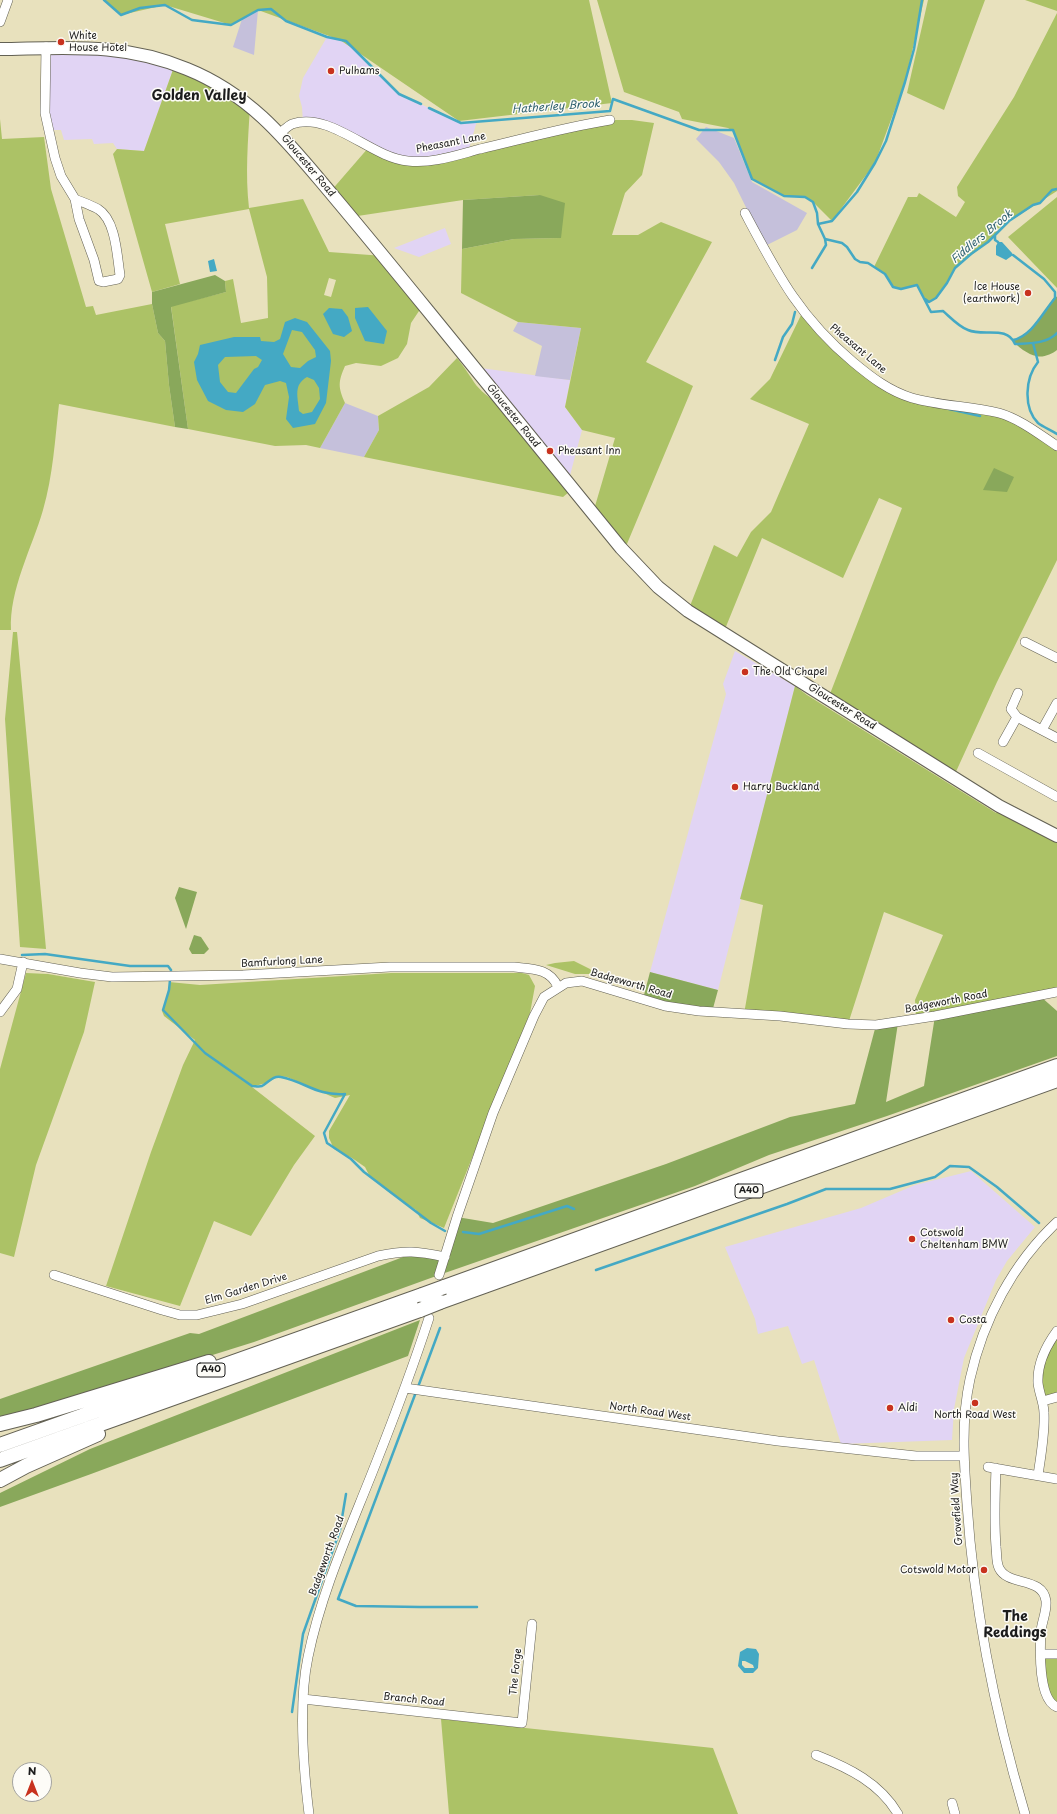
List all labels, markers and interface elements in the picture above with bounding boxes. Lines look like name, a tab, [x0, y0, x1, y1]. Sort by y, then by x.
place label: White House Hotel	[69, 30, 127, 54]
marker: White House Hotel	[56, 37, 66, 47]
place label: Pulhams	[339, 65, 379, 77]
marker: Pulhams	[326, 66, 336, 76]
district label: Golden Valley	[151, 88, 247, 104]
water label: Hatherley Brook	[512, 97, 600, 117]
street label: Pheasant Lane	[415, 130, 487, 156]
street label: Gloucester Road	[278, 132, 338, 200]
water label: Fiddlers Brook	[949, 207, 1015, 267]
place label: Ice House (earthwork)	[963, 281, 1020, 304]
marker: Ice House (earthwork)	[1023, 288, 1033, 298]
street label: Pheasant Lane	[827, 322, 889, 376]
street label: Gloucester Road	[484, 382, 542, 450]
place label: Pheasant Inn	[558, 445, 621, 457]
marker: Pheasant Inn	[545, 446, 555, 456]
place label: The Old Chapel	[753, 666, 827, 678]
marker: The Old Chapel	[740, 667, 750, 677]
street label: Gloucester Road	[806, 681, 878, 733]
place label: Harry Buckland	[743, 781, 819, 793]
marker: Harry Buckland	[730, 782, 740, 792]
street label: Bamfurlong Lane	[241, 954, 323, 970]
street label: Badgeworth Road	[589, 967, 673, 1001]
street label: Badgeworth Road	[903, 988, 989, 1016]
road number: A40	[735, 1184, 763, 1198]
place label: Cotswold Cheltenham BMW	[920, 1227, 1008, 1250]
marker: Cotswold Cheltenham BMW	[907, 1234, 917, 1244]
street label: Elm Garden Drive	[203, 1271, 289, 1307]
place label: Costa	[959, 1314, 987, 1326]
marker: Costa	[946, 1315, 956, 1325]
road number: A40	[197, 1363, 225, 1377]
marker: North Road West	[970, 1398, 980, 1408]
street label: North Road West	[609, 1400, 691, 1424]
place label: Aldi	[898, 1402, 917, 1414]
marker: Aldi	[885, 1403, 895, 1413]
place label: North Road West	[934, 1409, 1016, 1421]
street label: Grovefield Way	[948, 1472, 966, 1546]
street label: Badgeworth Road	[307, 1514, 347, 1598]
place label: Cotswold Motor	[900, 1564, 976, 1576]
marker: Cotswold Motor	[979, 1565, 989, 1575]
district label: The Reddings	[984, 1609, 1046, 1642]
street label: The Forge	[508, 1648, 524, 1696]
street label: Branch Road	[383, 1691, 445, 1709]
north arrow	[12, 1762, 52, 1802]
text: N	[28, 1762, 36, 1779]

